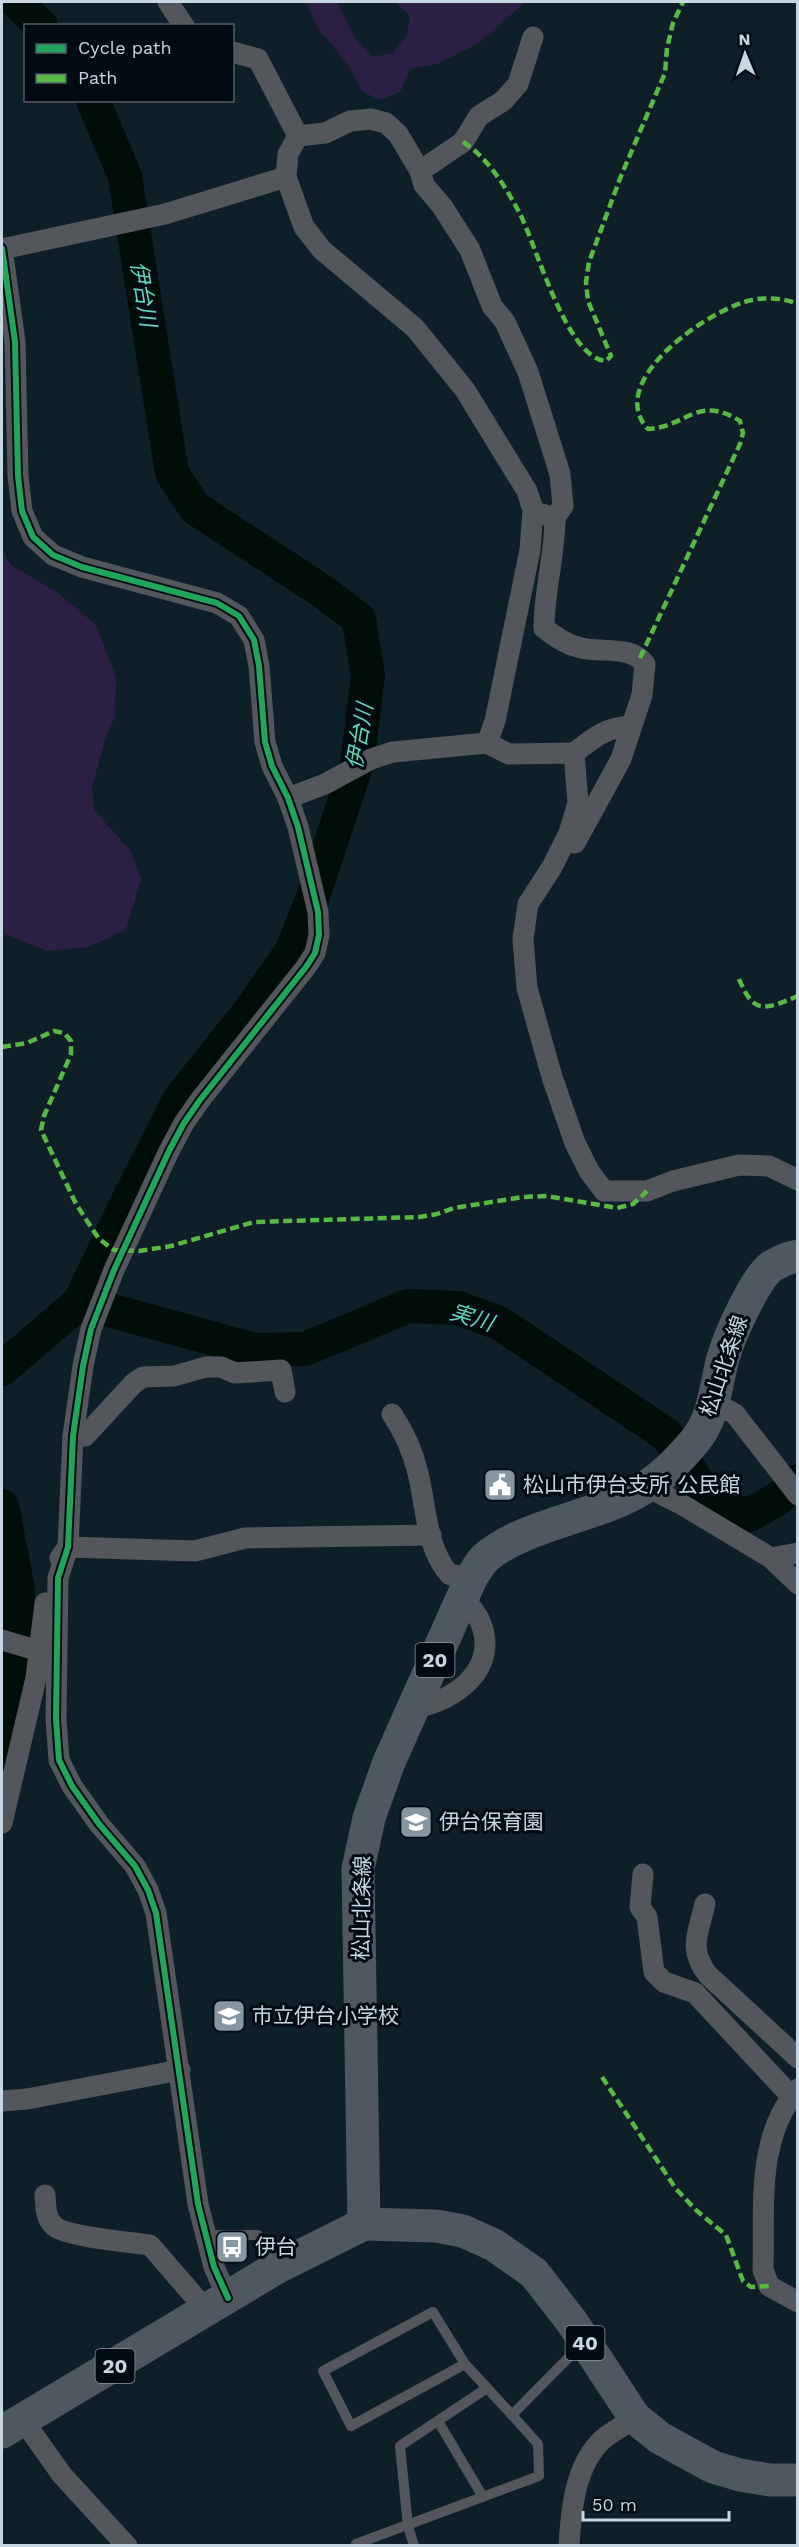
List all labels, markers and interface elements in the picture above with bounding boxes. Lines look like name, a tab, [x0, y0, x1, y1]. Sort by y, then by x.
legend	[24, 24, 234, 102]
north arrow	[715, 24, 775, 84]
text: N	[738, 30, 751, 49]
text: Cycle path	[78, 37, 172, 58]
text: Path	[78, 67, 118, 88]
water label: 伊台川	[126, 260, 161, 331]
water label: 伊台川	[341, 699, 378, 771]
water label: 実川	[447, 1299, 498, 1336]
street label: 松山北条線	[695, 1312, 752, 1420]
public building icon: 松山市伊台支所 公民館	[482, 1467, 518, 1503]
place label: 松山市伊台支所 公民館	[523, 1472, 740, 1497]
road number: 20	[416, 1643, 454, 1677]
school or university icon: 伊台保育園	[398, 1804, 434, 1840]
place label: 伊台保育園	[439, 1809, 544, 1834]
street label: 松山北条線	[348, 1855, 375, 1961]
school or university icon: 市立伊台小学校	[211, 1998, 247, 2034]
place label: 市立伊台小学校	[252, 2003, 399, 2028]
bus stop icon: 伊台	[214, 2229, 250, 2265]
place label: 伊台	[255, 2234, 297, 2259]
road number: 40	[566, 2326, 604, 2360]
road number: 20	[96, 2349, 134, 2383]
scale bar	[583, 2484, 728, 2522]
text: 50 m	[592, 2494, 637, 2515]

